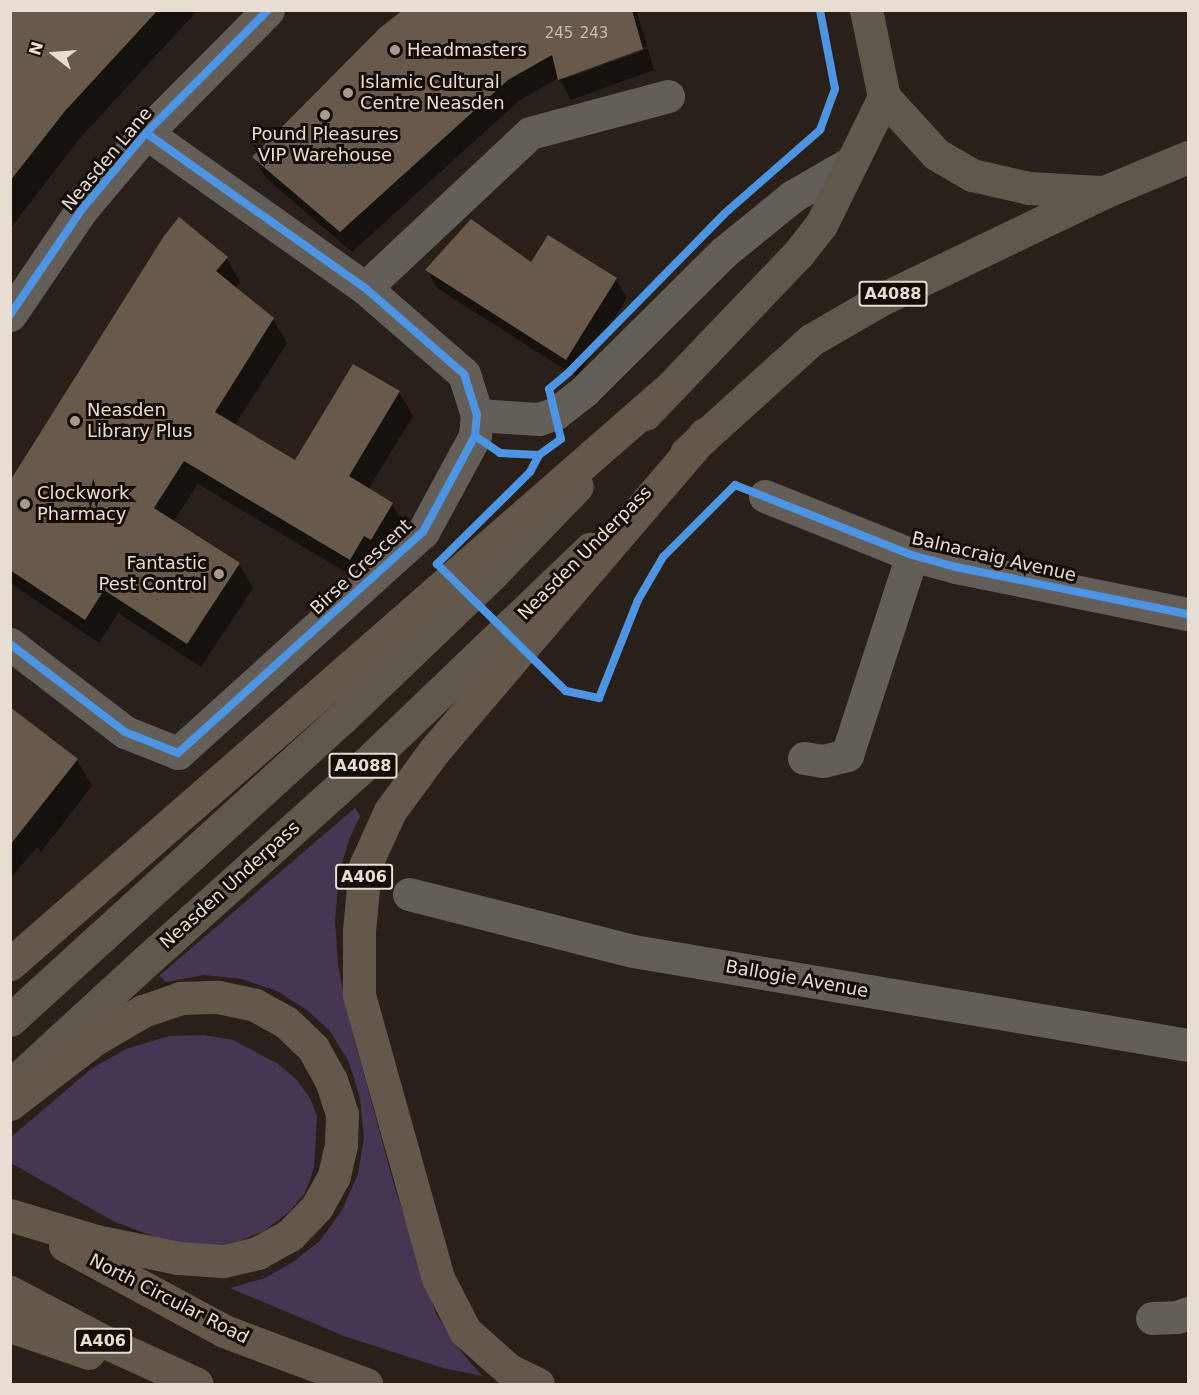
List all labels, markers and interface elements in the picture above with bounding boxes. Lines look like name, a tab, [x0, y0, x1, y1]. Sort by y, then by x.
north arrow	[24, 24, 84, 84]
house number: 245	[545, 25, 573, 43]
house number: 243	[580, 25, 608, 43]
text: N	[25, 39, 47, 58]
place label: Headmasters	[407, 39, 527, 61]
marker: Headmasters	[388, 43, 402, 57]
place label: Islamic Cultural Centre Neasden	[360, 72, 505, 115]
marker: Islamic Cultural Centre Neasden	[341, 86, 355, 100]
street label: Neasden Lane	[58, 103, 156, 215]
marker: Pound Pleasures VIP Warehouse	[318, 108, 332, 122]
place label: Pound Pleasures VIP Warehouse	[251, 124, 399, 166]
road number: A4088	[858, 281, 928, 307]
place label: Neasden Library Plus	[87, 400, 192, 442]
marker: Neasden Library Plus	[68, 414, 82, 428]
street label: Neasden Underpass	[514, 482, 656, 624]
place label: Clockwork Pharmacy	[37, 483, 129, 526]
marker: Clockwork Pharmacy	[18, 497, 32, 511]
street label: Birse Crescent	[306, 515, 416, 619]
street label: Balnacraig Avenue	[910, 528, 1078, 586]
place label: Fantastic Pest Control	[98, 553, 207, 596]
marker: Fantastic Pest Control	[212, 567, 226, 581]
road number: A4088	[328, 753, 398, 779]
street label: Neasden Underpass	[156, 817, 304, 953]
road number: A406	[334, 864, 394, 890]
street label: Ballogie Avenue	[724, 956, 870, 1002]
street label: North Circular Road	[86, 1249, 252, 1349]
road number: A406	[73, 1328, 133, 1354]

